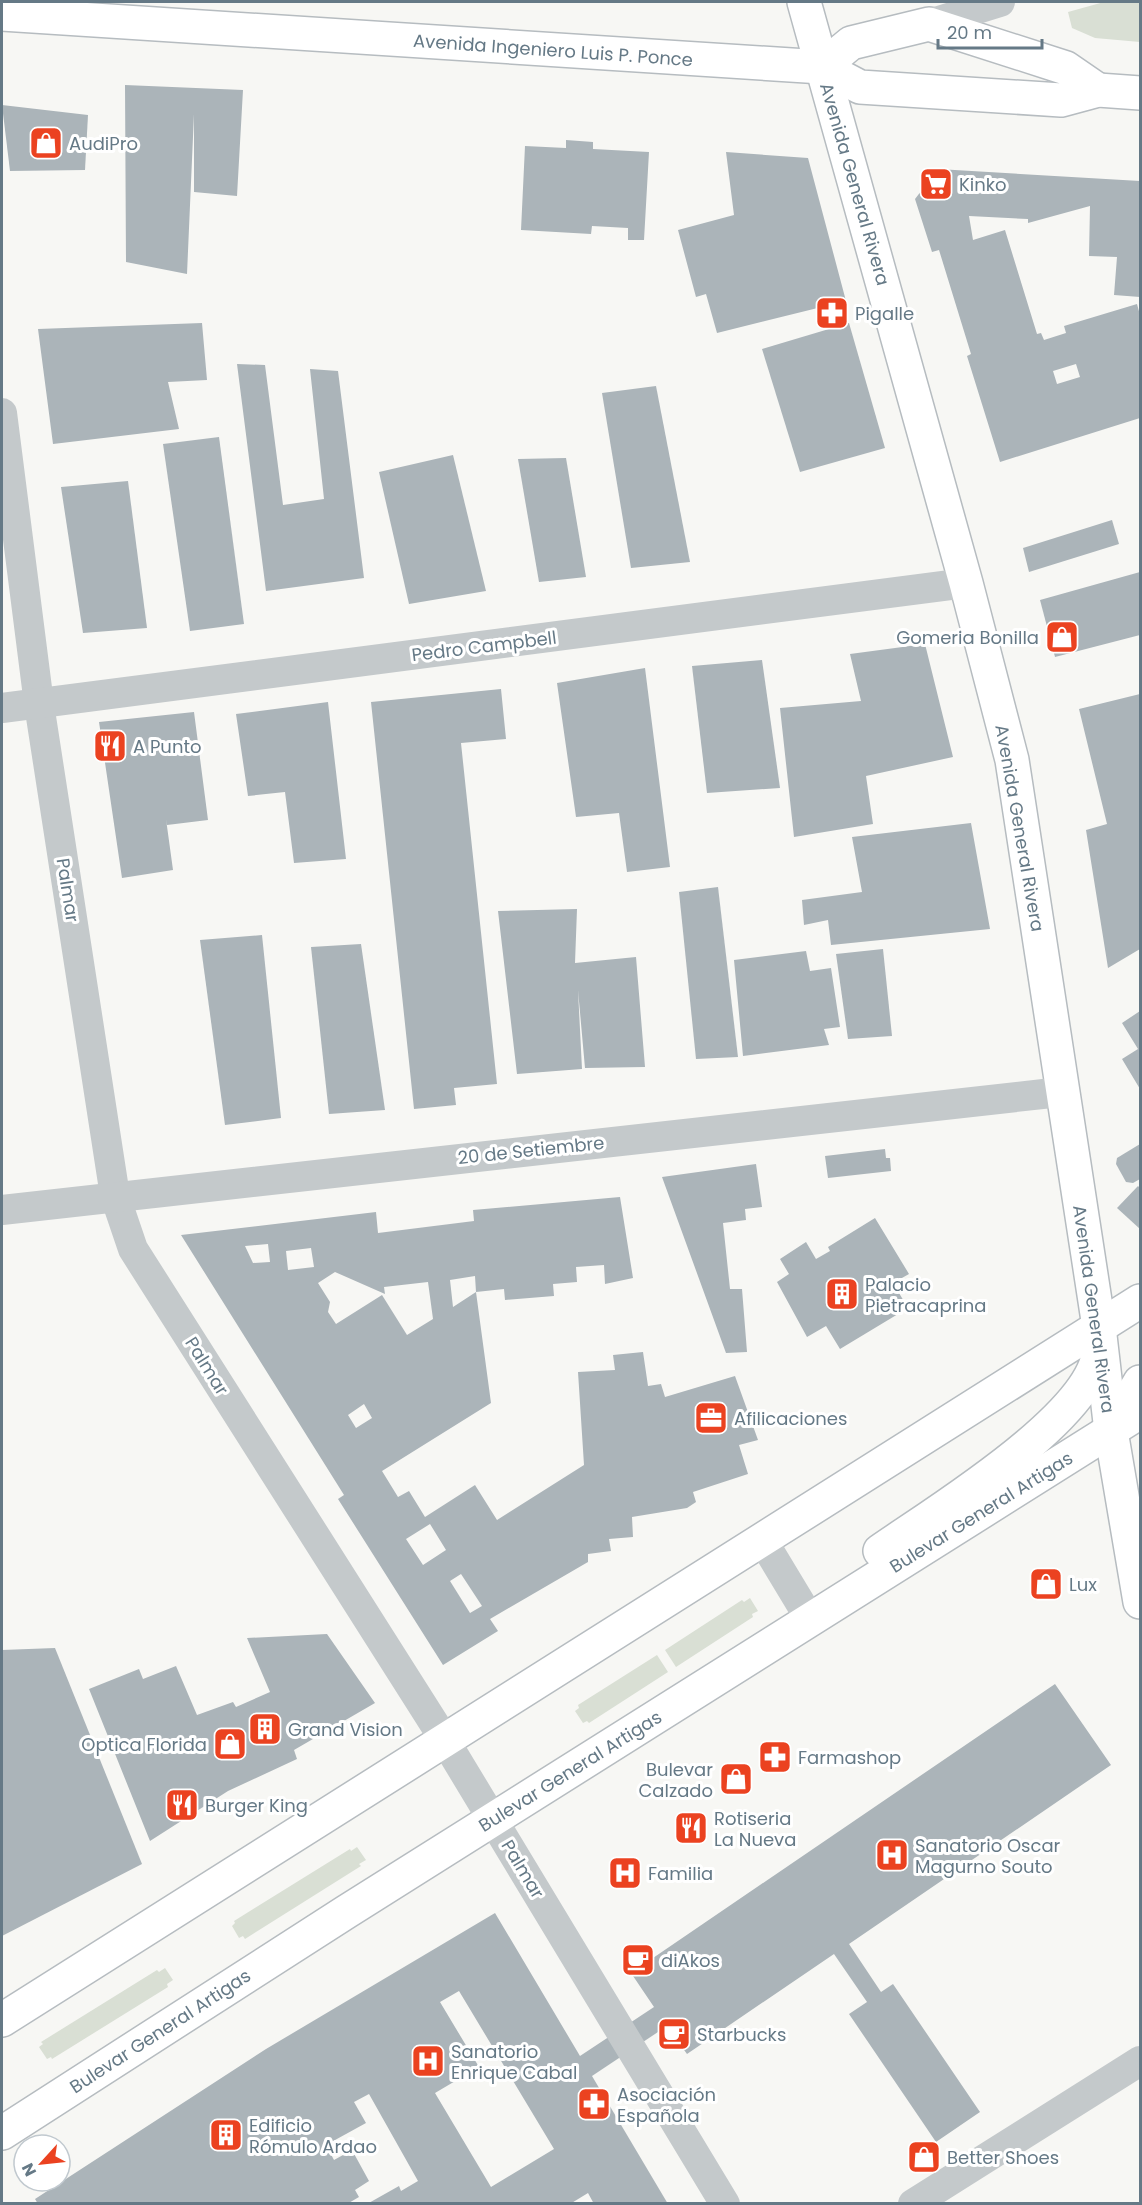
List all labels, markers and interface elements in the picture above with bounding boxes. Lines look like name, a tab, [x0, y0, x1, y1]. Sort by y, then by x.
scale bar	[938, 12, 1042, 50]
text: 20 m	[947, 20, 992, 45]
street label: Avenida Ingeniero Luis P. Ponce	[412, 28, 694, 72]
street label: Avenida General Rivera	[814, 80, 896, 288]
shop icon: AudiPro	[28, 125, 64, 161]
place label: AudiPro	[69, 131, 138, 156]
supermarket icon: Kinko	[918, 166, 954, 202]
place label: Kinko	[959, 172, 1007, 197]
pharmacy icon: Pigalle	[814, 295, 850, 331]
place label: Pigalle	[855, 301, 914, 326]
shop icon: Gomeria Bonilla	[1044, 619, 1080, 655]
street label: Pedro Campbell	[410, 625, 558, 667]
place label: Gomeria Bonilla	[896, 625, 1039, 650]
street label: Avenida General Rivera	[989, 722, 1051, 934]
restaurant icon: A Punto	[92, 728, 128, 764]
place label: A Punto	[133, 734, 201, 759]
street label: Palmar	[51, 856, 85, 924]
street label: 20 de Setiembre	[457, 1130, 605, 1170]
street label: Avenida General Rivera	[1067, 1203, 1121, 1415]
place label: Palacio Pietracaprina	[865, 1272, 987, 1318]
building icon: Palacio Pietracaprina	[824, 1276, 860, 1312]
street label: Palmar	[179, 1332, 235, 1400]
office icon: Afilicaciones	[693, 1400, 729, 1436]
place label: Afilicaciones	[734, 1406, 847, 1431]
street label: Bulevar General Artigas	[885, 1445, 1077, 1579]
shop icon: Lux	[1028, 1566, 1064, 1602]
place label: Lux	[1069, 1572, 1097, 1597]
street label: Bulevar General Artigas	[474, 1704, 666, 1838]
building icon: Grand Vision	[247, 1711, 283, 1747]
place label: Grand Vision	[288, 1717, 403, 1742]
shop icon: Optica Florida	[212, 1726, 248, 1762]
place label: Optica Florida	[81, 1732, 207, 1757]
pharmacy icon: Farmashop	[757, 1739, 793, 1775]
place label: Farmashop	[798, 1745, 901, 1770]
place label: Bulevar Calzado	[638, 1757, 713, 1803]
shop icon: Bulevar Calzado	[718, 1761, 754, 1797]
restaurant icon: Burger King	[164, 1787, 200, 1823]
place label: Burger King	[205, 1793, 308, 1818]
place label: Rotiseria La Nueva	[714, 1806, 796, 1852]
restaurant icon: Rotiseria La Nueva	[673, 1810, 709, 1846]
place label: Sanatorio Oscar Magurno Souto	[915, 1833, 1061, 1879]
street label: Palmar	[496, 1835, 550, 1903]
hospital icon: Sanatorio Oscar Magurno Souto	[874, 1837, 910, 1873]
hospital icon: Familia	[607, 1855, 643, 1891]
place label: Familia	[648, 1861, 713, 1886]
cafe icon: diAkos	[620, 1942, 656, 1978]
place label: diAkos	[661, 1948, 720, 1973]
street label: Bulevar General Artigas	[65, 1963, 255, 2099]
cafe icon: Starbucks	[656, 2016, 692, 2052]
place label: Starbucks	[697, 2022, 786, 2047]
place label: Sanatorio Enrique Cabal	[451, 2039, 577, 2085]
hospital icon: Sanatorio Enrique Cabal	[410, 2043, 446, 2079]
place label: Asociación Española	[617, 2082, 716, 2128]
pharmacy icon: Asociación Española	[576, 2086, 612, 2122]
place label: Edificio Rómulo Ardao	[249, 2113, 377, 2159]
building icon: Edificio Rómulo Ardao	[208, 2117, 244, 2153]
north arrow	[12, 2133, 72, 2193]
shop icon: Better Shoes	[906, 2139, 942, 2175]
place label: Better Shoes	[947, 2145, 1059, 2170]
text: N	[16, 2159, 42, 2180]

